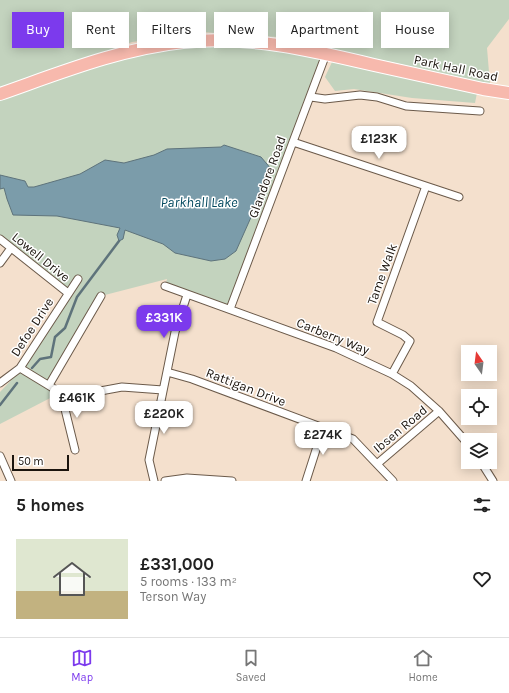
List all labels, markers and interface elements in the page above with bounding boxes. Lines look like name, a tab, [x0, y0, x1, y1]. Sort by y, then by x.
chip: Buy	[12, 12, 64, 48]
chip: Rent	[72, 12, 129, 48]
chip: Filters	[137, 12, 206, 48]
chip: New	[214, 12, 268, 48]
chip: Apartment	[276, 12, 373, 48]
chip: House	[381, 12, 449, 48]
street label: Park Hall Road	[413, 52, 499, 84]
pin: £123K	[351, 126, 407, 160]
text: £123K	[361, 131, 397, 146]
street label: Glandore Road	[245, 134, 289, 220]
water label: Parkhall Lake	[160, 194, 238, 211]
street label: Lowell Drive	[9, 229, 73, 285]
street label: Tame Walk	[364, 241, 400, 307]
street label: Defoe Drive	[7, 295, 57, 359]
pin: £331K	[136, 305, 192, 339]
text: £331K	[145, 310, 183, 325]
street label: Carberry Way	[294, 315, 372, 357]
north arrow	[461, 345, 497, 381]
map controls	[461, 345, 497, 469]
street label: Rattigan Drive	[204, 365, 288, 409]
pin: £461K	[49, 385, 105, 419]
button: locate	[461, 389, 497, 425]
text: £461K	[59, 390, 95, 405]
pin: £220K	[136, 401, 192, 435]
street label: Ibsen Road	[370, 402, 430, 456]
text: £220K	[144, 406, 184, 421]
pin: £274K	[295, 422, 351, 456]
text: £274K	[304, 427, 342, 442]
button: layers	[461, 433, 497, 469]
scale bar	[12, 453, 69, 472]
text: 50 m	[18, 455, 44, 468]
icon: filters	[471, 494, 493, 516]
text: 5 homes	[16, 495, 85, 515]
text: £331,000	[140, 554, 214, 574]
icon: home	[48, 555, 96, 603]
icon: heart	[471, 568, 493, 590]
text: 5 rooms · 133 m²	[140, 574, 237, 589]
text: Terson Way	[140, 589, 206, 604]
tab: Map	[71, 647, 93, 684]
tab: Saved	[236, 647, 266, 684]
tab: Home	[408, 647, 438, 684]

